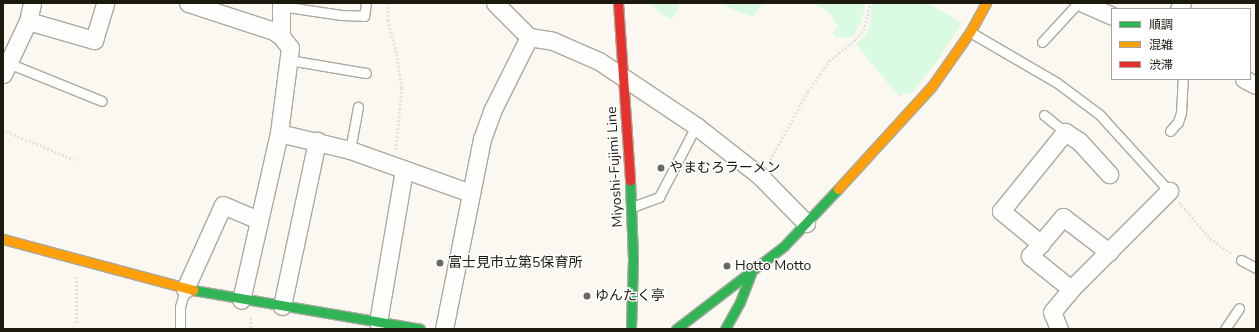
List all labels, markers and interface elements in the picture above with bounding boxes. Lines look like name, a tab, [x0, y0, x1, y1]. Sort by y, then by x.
legend	[1111, 8, 1251, 80]
text: 順調	[1149, 17, 1173, 33]
text: 混雑	[1149, 37, 1173, 53]
text: 渋滞	[1149, 57, 1173, 73]
street label: Miyoshi-Fujimi Line	[603, 106, 627, 228]
place label: やまむろラーメン	[669, 160, 781, 176]
marker: やまむろラーメン	[656, 163, 666, 173]
place label: 富士見市立第5保育所	[448, 255, 582, 271]
marker: 富士見市立第5保育所	[435, 258, 445, 268]
place label: Hotto Motto	[735, 258, 811, 274]
marker: Hotto Motto	[722, 261, 732, 271]
place label: ゆんたく亭	[595, 288, 665, 304]
marker: ゆんたく亭	[582, 291, 592, 301]

